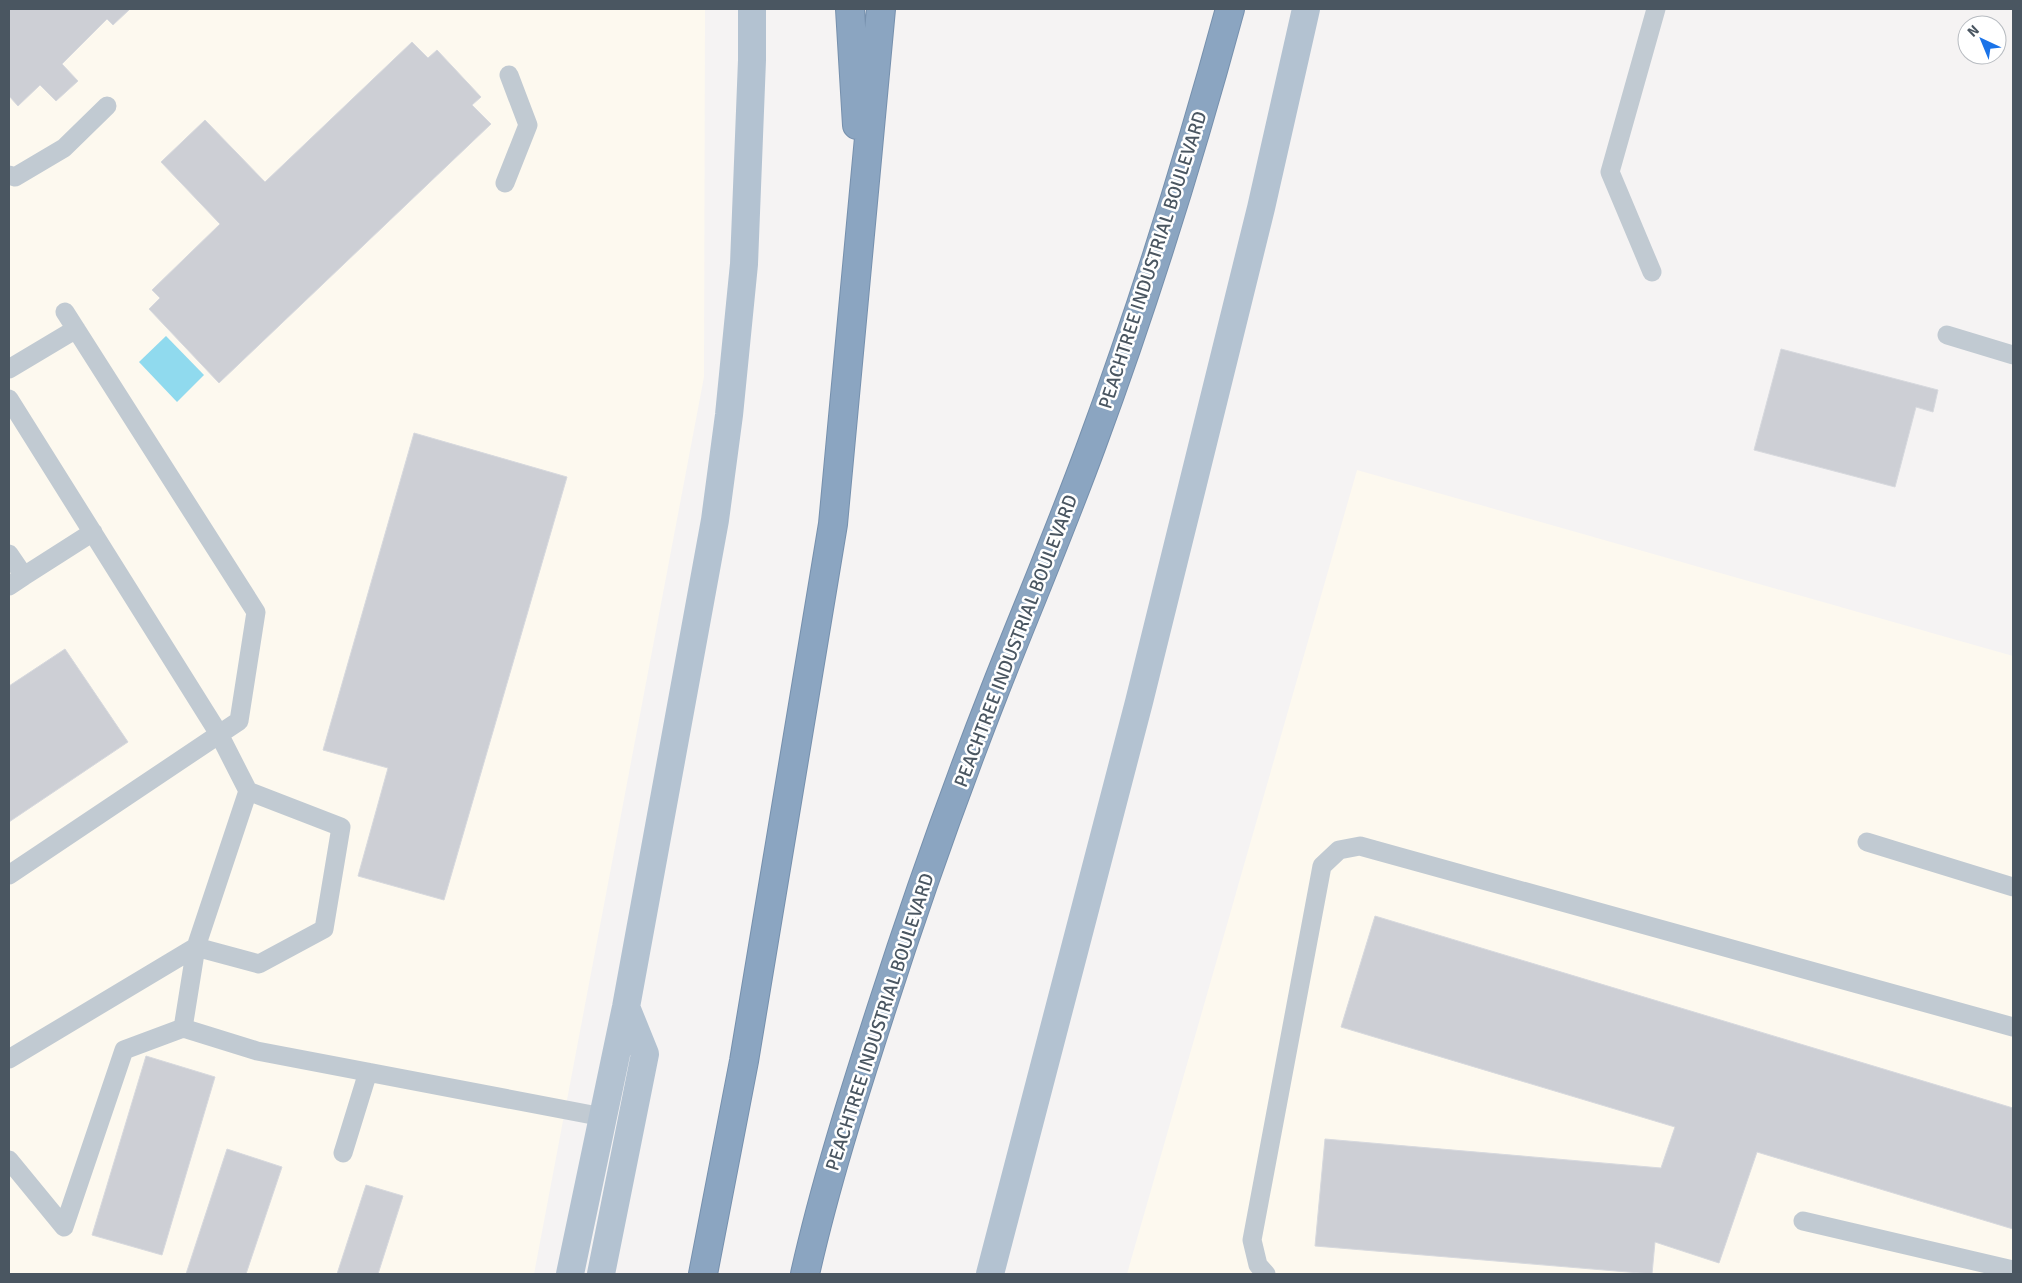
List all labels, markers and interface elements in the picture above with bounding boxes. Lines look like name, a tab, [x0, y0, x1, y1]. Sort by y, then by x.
north arrow	[1957, 15, 2007, 65]
text: N	[1964, 22, 1983, 41]
street label: PEACHTREE INDUSTRIAL BOULEVARD	[1093, 108, 1213, 412]
street label: PEACHTREE INDUSTRIAL BOULEVARD	[949, 491, 1083, 791]
street label: PEACHTREE INDUSTRIAL BOULEVARD	[820, 870, 940, 1174]

